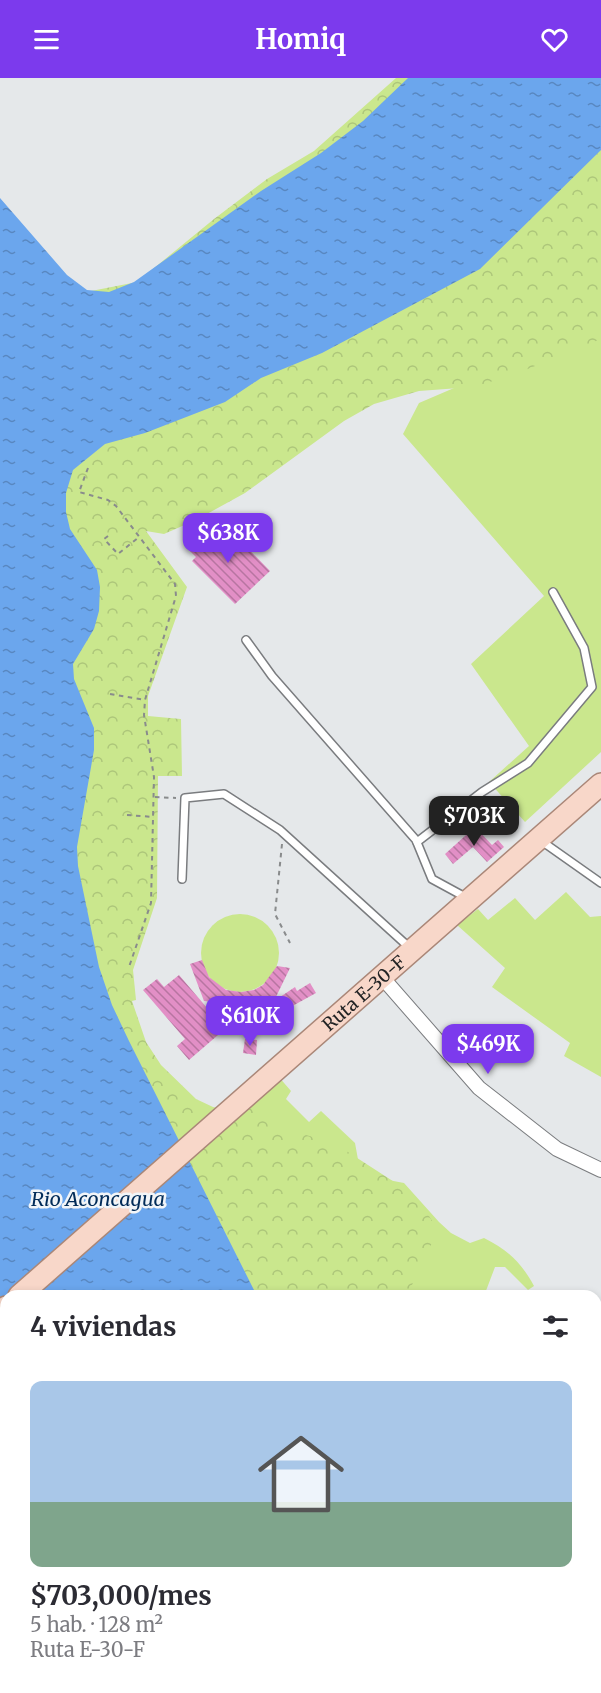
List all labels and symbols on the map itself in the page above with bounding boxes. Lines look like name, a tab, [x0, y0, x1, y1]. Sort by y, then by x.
pin: $638K	[186, 513, 270, 564]
pin: $703K	[432, 796, 516, 847]
street label: Ruta E-30-F	[317, 950, 410, 1036]
pin: $610K	[208, 996, 292, 1047]
pin: $469K	[446, 1024, 530, 1075]
water label: Rio Aconcagua	[31, 1186, 165, 1211]

